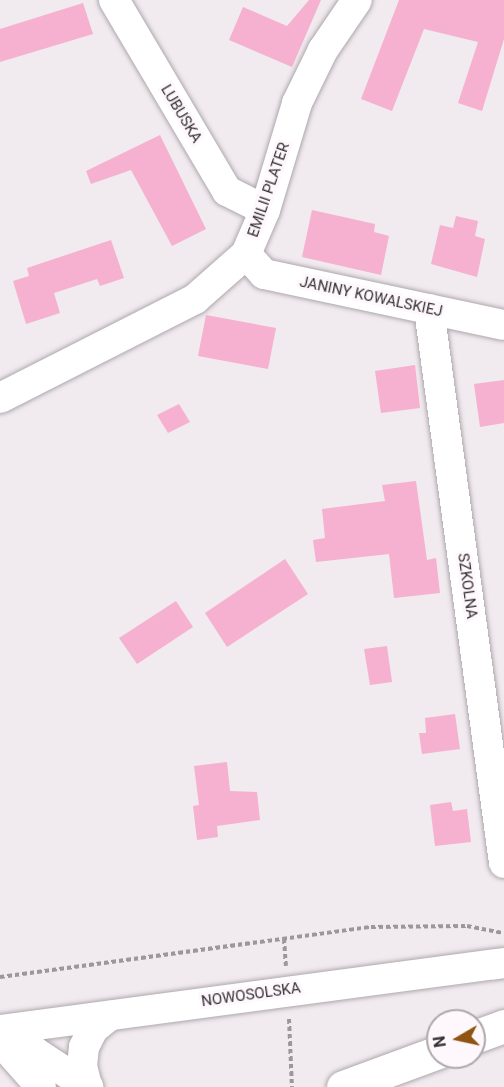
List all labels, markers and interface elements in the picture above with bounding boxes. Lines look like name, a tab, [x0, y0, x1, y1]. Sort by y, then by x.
street label: LUBUSKA	[157, 82, 205, 146]
street label: EMILII PLATER	[244, 140, 294, 240]
street label: JANINY KOWALSKIEJ	[298, 273, 444, 321]
street label: SZKOLNA	[453, 552, 481, 620]
street label: NOWOSOLSKA	[200, 979, 302, 1011]
north arrow	[426, 1009, 486, 1069]
text: N	[429, 1035, 450, 1049]

